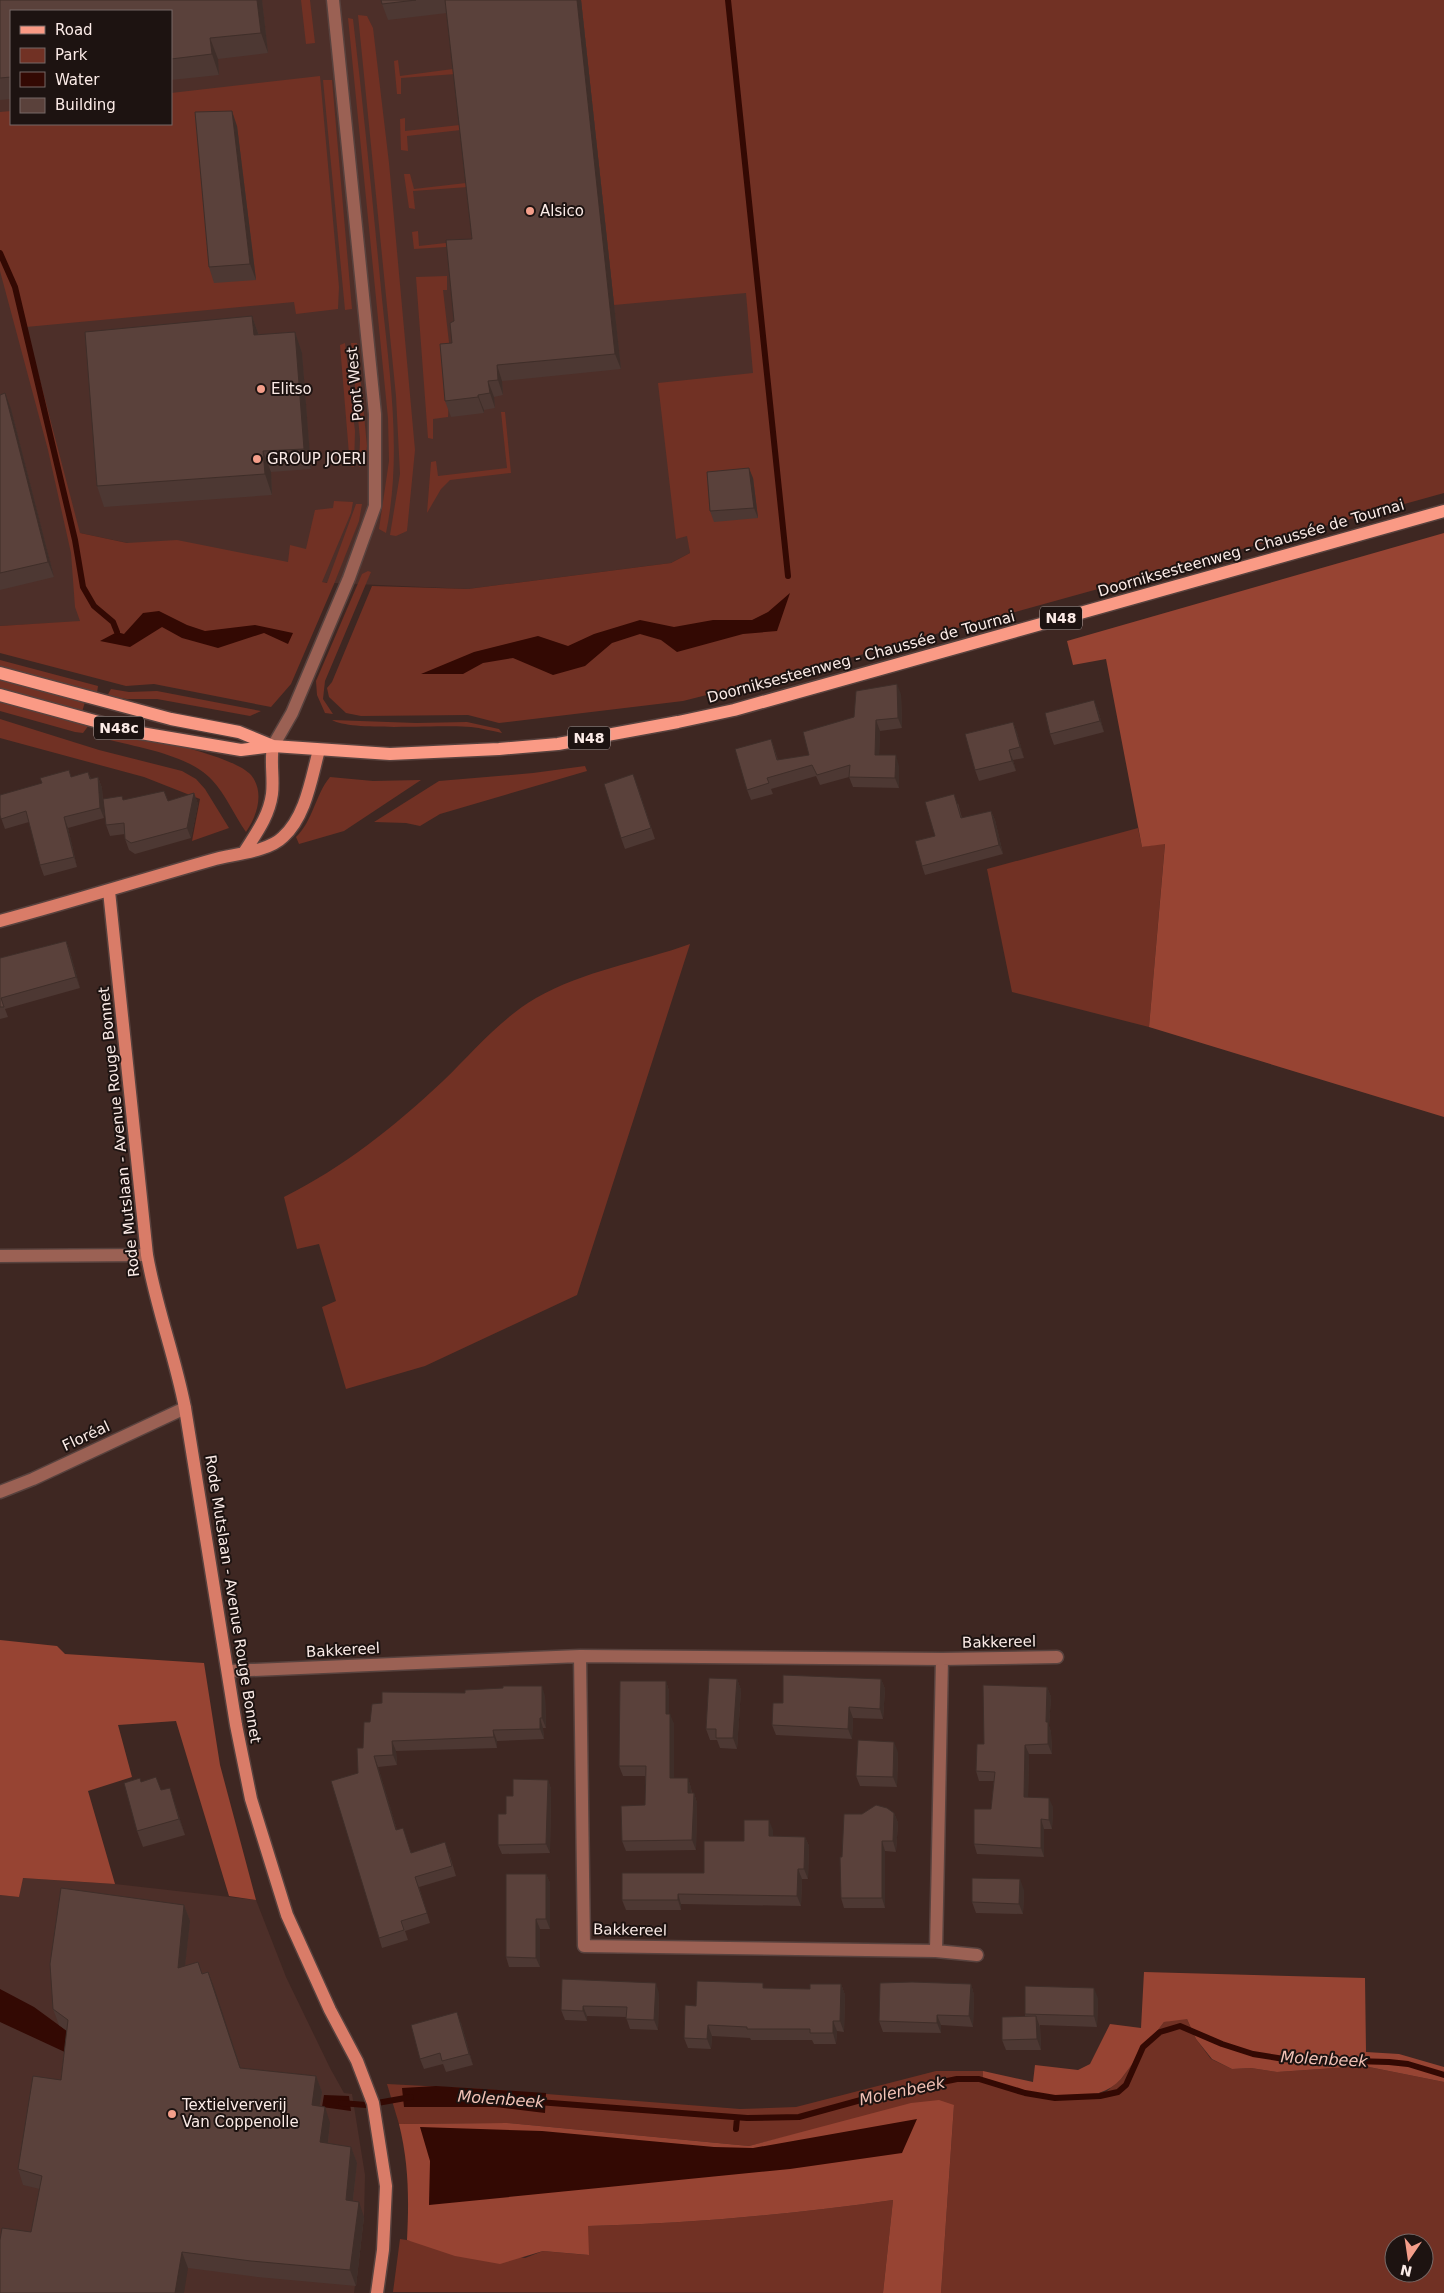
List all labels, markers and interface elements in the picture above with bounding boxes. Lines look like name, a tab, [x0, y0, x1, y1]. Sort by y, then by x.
legend	[10, 10, 172, 125]
text: Road	[55, 21, 93, 39]
text: Park	[55, 46, 88, 64]
text: Water	[55, 71, 100, 89]
text: Building	[55, 96, 116, 114]
place label: Alsico	[540, 202, 584, 220]
marker: Alsico	[524, 205, 536, 217]
street label: Pont West	[343, 346, 367, 422]
place label: Elitso	[271, 380, 312, 398]
marker: Elitso	[255, 383, 267, 395]
place label: GROUP JOERI	[267, 450, 366, 468]
marker: GROUP JOERI	[251, 453, 263, 465]
street label: Doorniksesteenweg - Chaussée de Tournai	[1096, 496, 1406, 600]
road number: N48	[1040, 606, 1082, 630]
street label: Doorniksesteenweg - Chaussée de Tournai	[705, 607, 1017, 707]
road number: N48c	[94, 716, 144, 740]
road number: N48	[568, 726, 610, 750]
street label: Rode Mutslaan - Avenue Rouge Bonnet	[95, 986, 143, 1278]
street label: Floréal	[59, 1417, 113, 1455]
street label: Rode Mutslaan - Avenue Rouge Bonnet	[201, 1454, 265, 1745]
street label: Bakkereel	[962, 1632, 1036, 1652]
street label: Bakkereel	[306, 1639, 380, 1661]
street label: Bakkereel	[593, 1920, 667, 1940]
water label: Molenbeek	[1280, 2047, 1369, 2071]
water label: Molenbeek	[857, 2072, 947, 2109]
water label: Molenbeek	[457, 2086, 546, 2112]
place label: Textielververij Van Coppenolle	[181, 2096, 299, 2131]
marker: Textielververij Van Coppenolle	[166, 2108, 178, 2120]
north arrow	[1384, 2233, 1434, 2283]
text: N	[1399, 2262, 1414, 2280]

